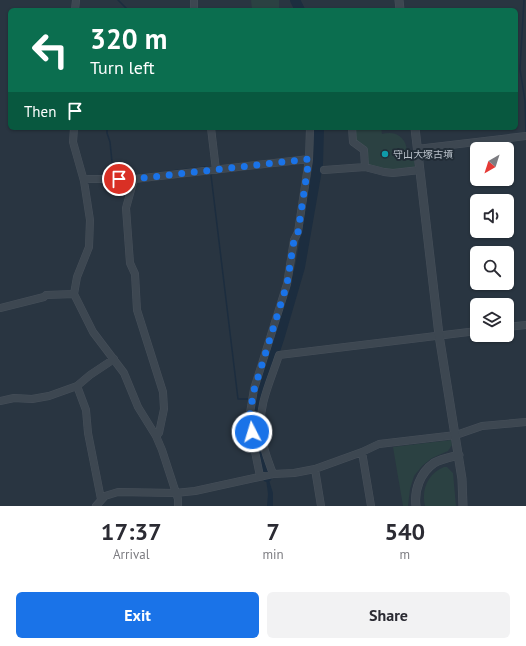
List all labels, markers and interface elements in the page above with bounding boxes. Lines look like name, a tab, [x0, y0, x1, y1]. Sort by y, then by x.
text: 320 m	[90, 20, 167, 57]
icon: left	[24, 24, 76, 76]
text: Turn left	[90, 56, 155, 79]
icon: arrive	[64, 100, 86, 122]
text: Then	[24, 102, 56, 121]
north arrow	[470, 142, 514, 186]
map controls	[470, 142, 514, 342]
place label: 守山大塚古墳	[393, 148, 453, 161]
marker: 守山大塚古墳	[380, 149, 390, 159]
pin	[102, 162, 136, 196]
icon: arrive	[108, 168, 130, 190]
button: sound	[470, 194, 514, 238]
button: search	[470, 246, 514, 290]
button: layers	[470, 298, 514, 342]
position arrow	[231, 411, 273, 453]
text: 17:37	[101, 516, 162, 547]
text: 7	[266, 516, 280, 547]
text: 540	[384, 516, 425, 547]
text: Arrival	[113, 546, 149, 563]
text: min	[262, 546, 284, 563]
text: m	[400, 546, 410, 563]
button: Exit	[16, 592, 259, 638]
button: Share	[267, 592, 510, 638]

